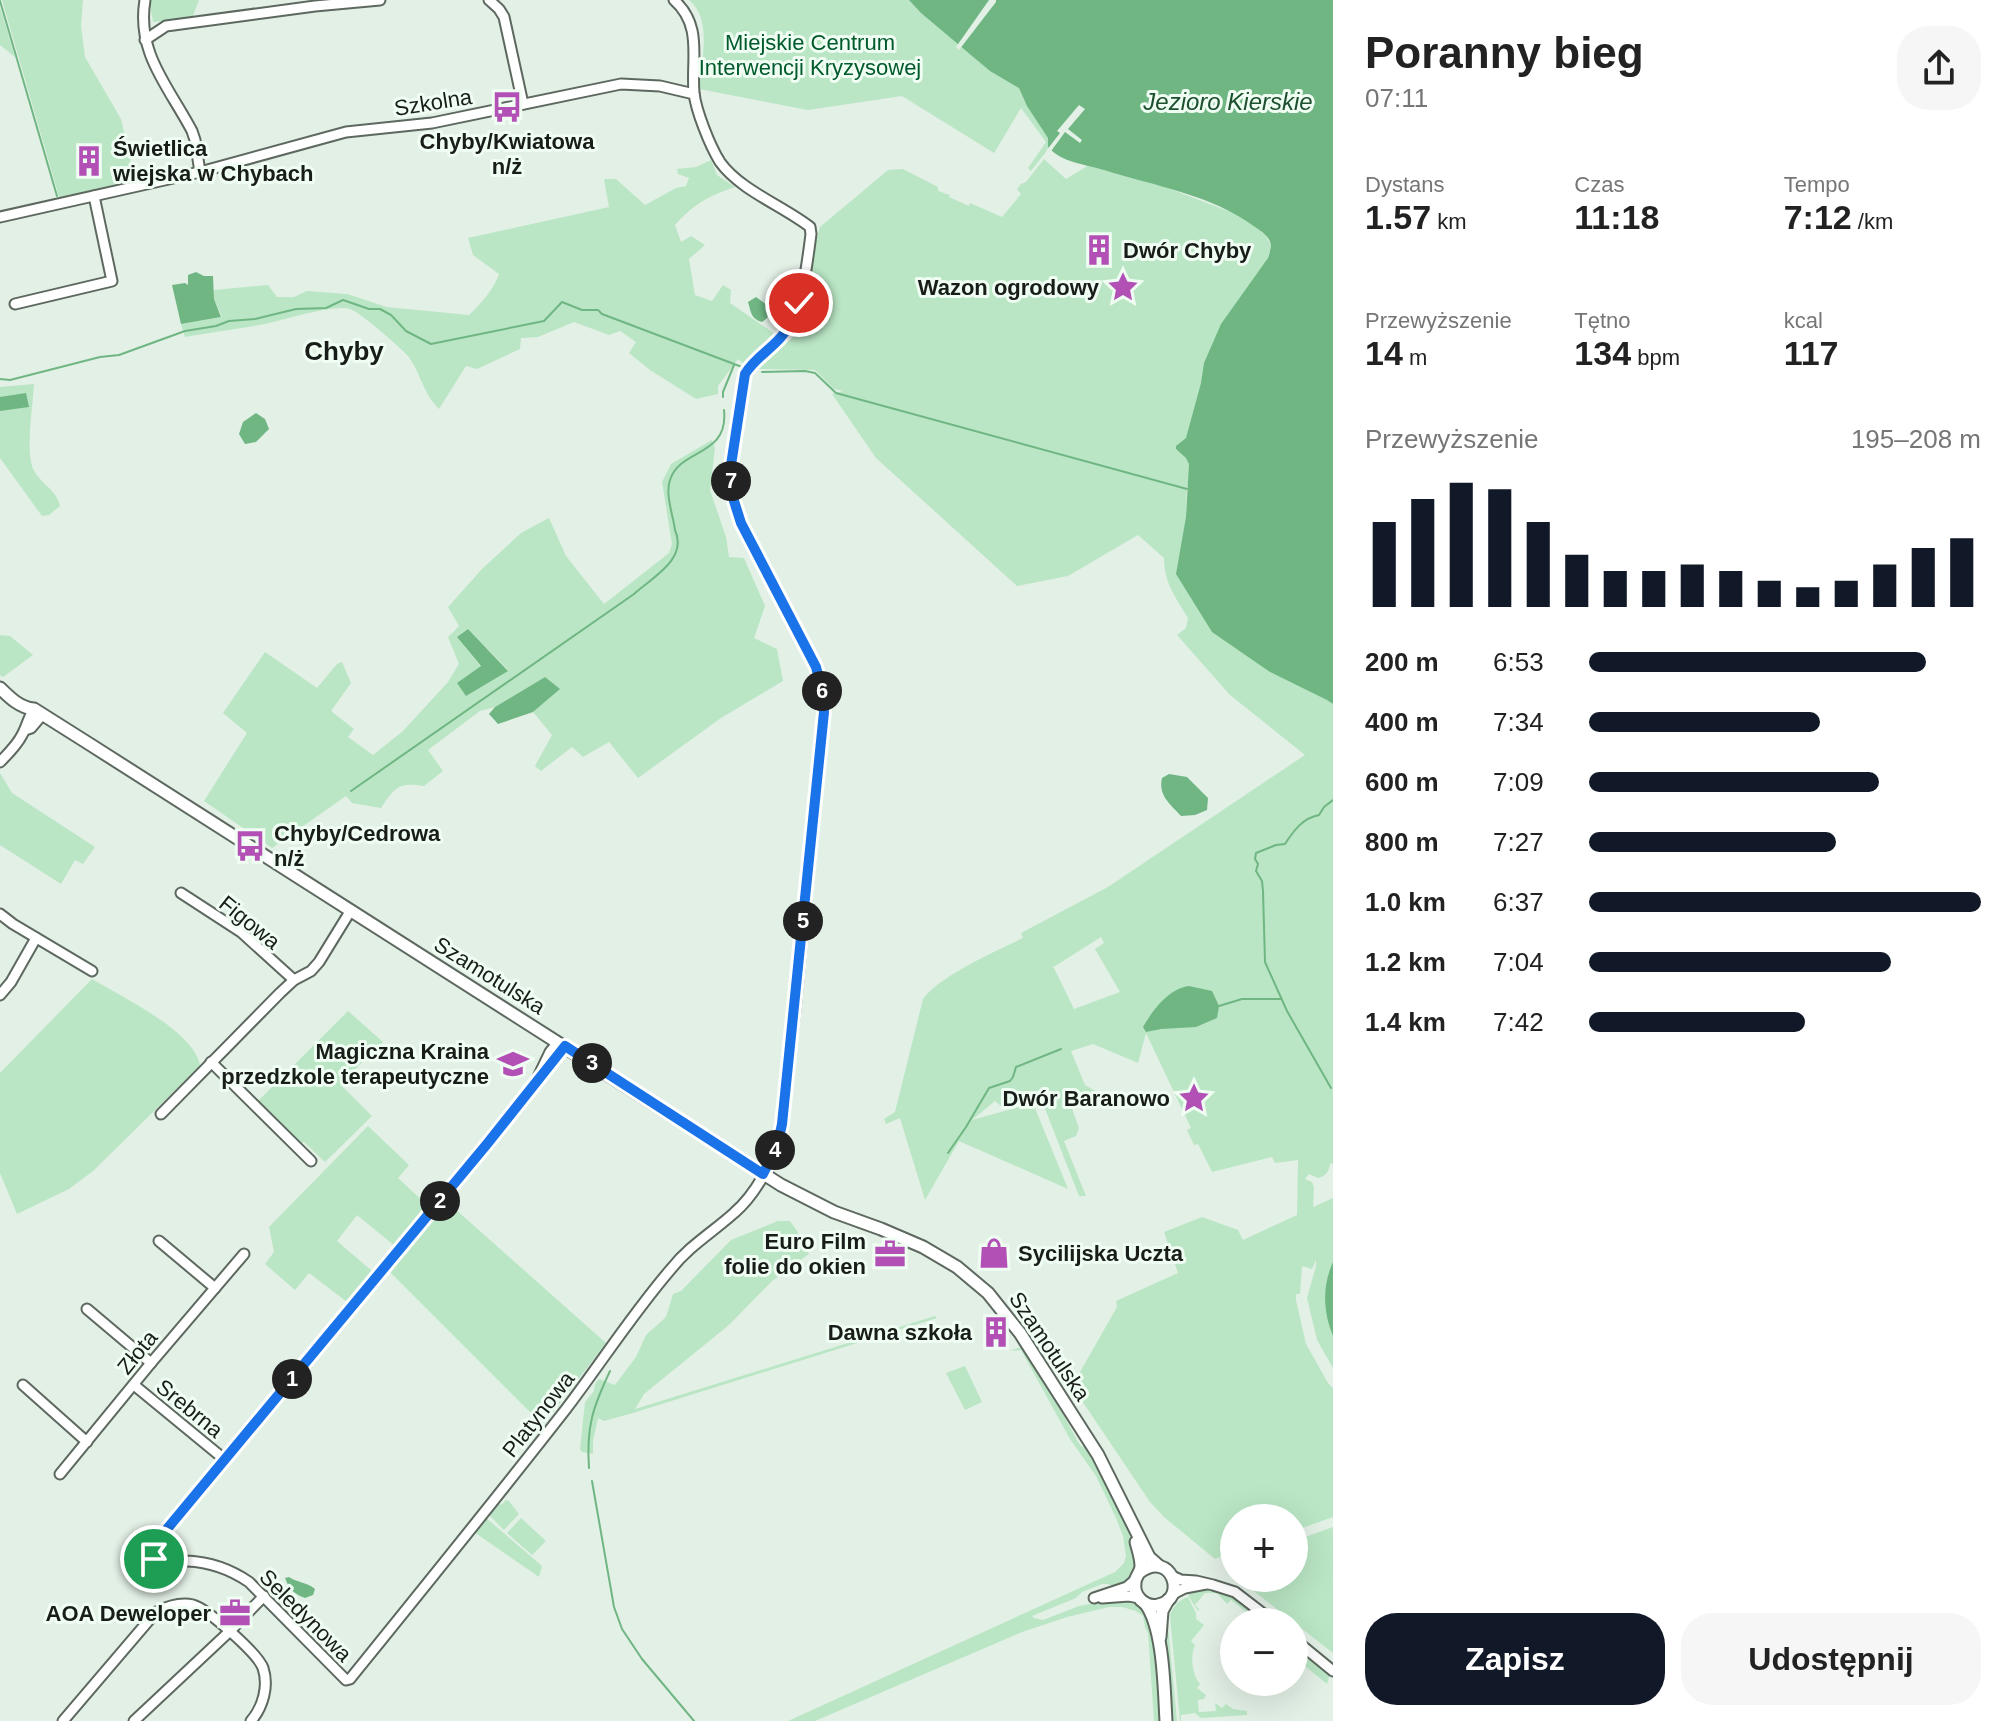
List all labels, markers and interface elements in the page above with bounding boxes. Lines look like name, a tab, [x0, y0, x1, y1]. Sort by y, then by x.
button: share	[1897, 26, 1981, 110]
text: Poranny bieg	[1365, 28, 1644, 77]
park label: Miejskie Centrum Interwencji Kryzysowej	[699, 30, 921, 80]
text: 07:11	[1365, 83, 1428, 113]
street label: Szkolna	[392, 84, 474, 121]
water label: Jezioro Kierskie	[1142, 88, 1313, 115]
bus stop icon: Chyby/Kwiatowa n/ż	[490, 90, 524, 124]
place label: Chyby/Kwiatowa n/ż	[420, 129, 595, 179]
place label: Świetlica wiejska w Chybach	[112, 136, 314, 186]
building icon: Świetlica wiejska w Chybach	[72, 144, 106, 178]
text: Dystans	[1365, 172, 1444, 197]
text: Czas	[1574, 172, 1624, 197]
text: Tempo	[1784, 172, 1850, 197]
text: 1.57	[1365, 198, 1431, 236]
text: 11:18	[1574, 198, 1659, 236]
text: 7:12	[1784, 198, 1852, 236]
text: km	[1431, 209, 1467, 234]
text: /km	[1852, 209, 1893, 234]
building icon: Dwór Chyby	[1082, 233, 1116, 267]
place label: Dwór Chyby	[1123, 238, 1252, 263]
pin	[765, 269, 833, 337]
place icon: Wazon ogrodowy	[1106, 270, 1140, 304]
place label: Wazon ogrodowy	[918, 275, 1100, 300]
icon: check	[777, 281, 821, 325]
text: Przewyższenie	[1365, 308, 1512, 333]
text: Tętno	[1574, 308, 1631, 333]
text: kcal	[1784, 308, 1823, 333]
text: 14	[1365, 334, 1403, 372]
text: 134	[1574, 334, 1631, 372]
text: 117	[1784, 334, 1839, 372]
district label: Chyby	[304, 336, 384, 366]
text: m	[1403, 345, 1427, 370]
text: bpm	[1631, 345, 1680, 370]
text: Przewyższenie	[1365, 424, 1538, 454]
text: 195–208 m	[1851, 424, 1981, 454]
pin: 7	[711, 461, 751, 501]
text: 7	[725, 468, 737, 493]
text: 200 m	[1365, 647, 1439, 677]
text: 6:53	[1493, 647, 1544, 677]
pin: 6	[802, 671, 842, 711]
text: 6	[816, 678, 828, 703]
text: 400 m	[1365, 707, 1439, 737]
text: 7:34	[1493, 707, 1544, 737]
text: 600 m	[1365, 767, 1439, 797]
text: 7:09	[1493, 767, 1544, 797]
place label: Chyby/Cedrowa n/ż	[274, 821, 441, 871]
text: 800 m	[1365, 827, 1439, 857]
text: 7:27	[1493, 827, 1544, 857]
bus stop icon: Chyby/Cedrowa n/ż	[233, 829, 267, 863]
text: 1.0 km	[1365, 887, 1446, 917]
text: 6:37	[1493, 887, 1544, 917]
street label: Figowa	[214, 890, 286, 955]
pin: 5	[783, 901, 823, 941]
text: 5	[797, 908, 809, 933]
street label: Szamotulska	[430, 931, 550, 1020]
text: 1.2 km	[1365, 947, 1446, 977]
text: 7:04	[1493, 947, 1544, 977]
text: 1.4 km	[1365, 1007, 1446, 1037]
text: 7:42	[1493, 1007, 1544, 1037]
place label: Magiczna Kraina przedzkole terapeutyczne	[221, 1039, 490, 1089]
pin: 3	[572, 1043, 612, 1083]
school or university icon: Magiczna Kraina przedzkole terapeutyczne	[496, 1047, 530, 1081]
text: 3	[586, 1050, 598, 1075]
place icon: Dwór Baranowo	[1177, 1081, 1211, 1115]
place label: Dwór Baranowo	[1003, 1086, 1170, 1111]
pin: 4	[755, 1130, 795, 1170]
text: 4	[769, 1137, 781, 1162]
pin: 2	[420, 1181, 460, 1221]
text: 2	[434, 1188, 446, 1213]
place label: Euro Film folie do okien	[724, 1229, 866, 1279]
shop icon: Sycilijska Uczta	[977, 1236, 1011, 1270]
office icon: Euro Film folie do okien	[873, 1237, 907, 1271]
place label: Sycilijska Uczta	[1018, 1241, 1184, 1266]
street label: Szamotulska	[1004, 1287, 1096, 1406]
building icon: Dawna szkoła	[979, 1315, 1013, 1349]
place label: Dawna szkoła	[828, 1320, 973, 1345]
street label: Złota	[112, 1325, 163, 1379]
pin: 1	[272, 1359, 312, 1399]
text: 1	[286, 1366, 298, 1391]
street label: Platynowa	[497, 1366, 580, 1462]
street label: Srebrna	[151, 1374, 229, 1443]
map controls	[1220, 1504, 1308, 1696]
button: +	[1220, 1504, 1308, 1592]
pin	[120, 1525, 188, 1593]
icon: arrive	[132, 1537, 176, 1581]
street label: Seledynowa	[254, 1564, 357, 1667]
office icon: AOA Deweloper	[218, 1596, 252, 1630]
place label: AOA Deweloper	[46, 1601, 211, 1626]
button: −	[1220, 1608, 1308, 1696]
button: Zapisz	[1365, 1613, 1665, 1705]
button: Udostępnij	[1681, 1613, 1981, 1705]

